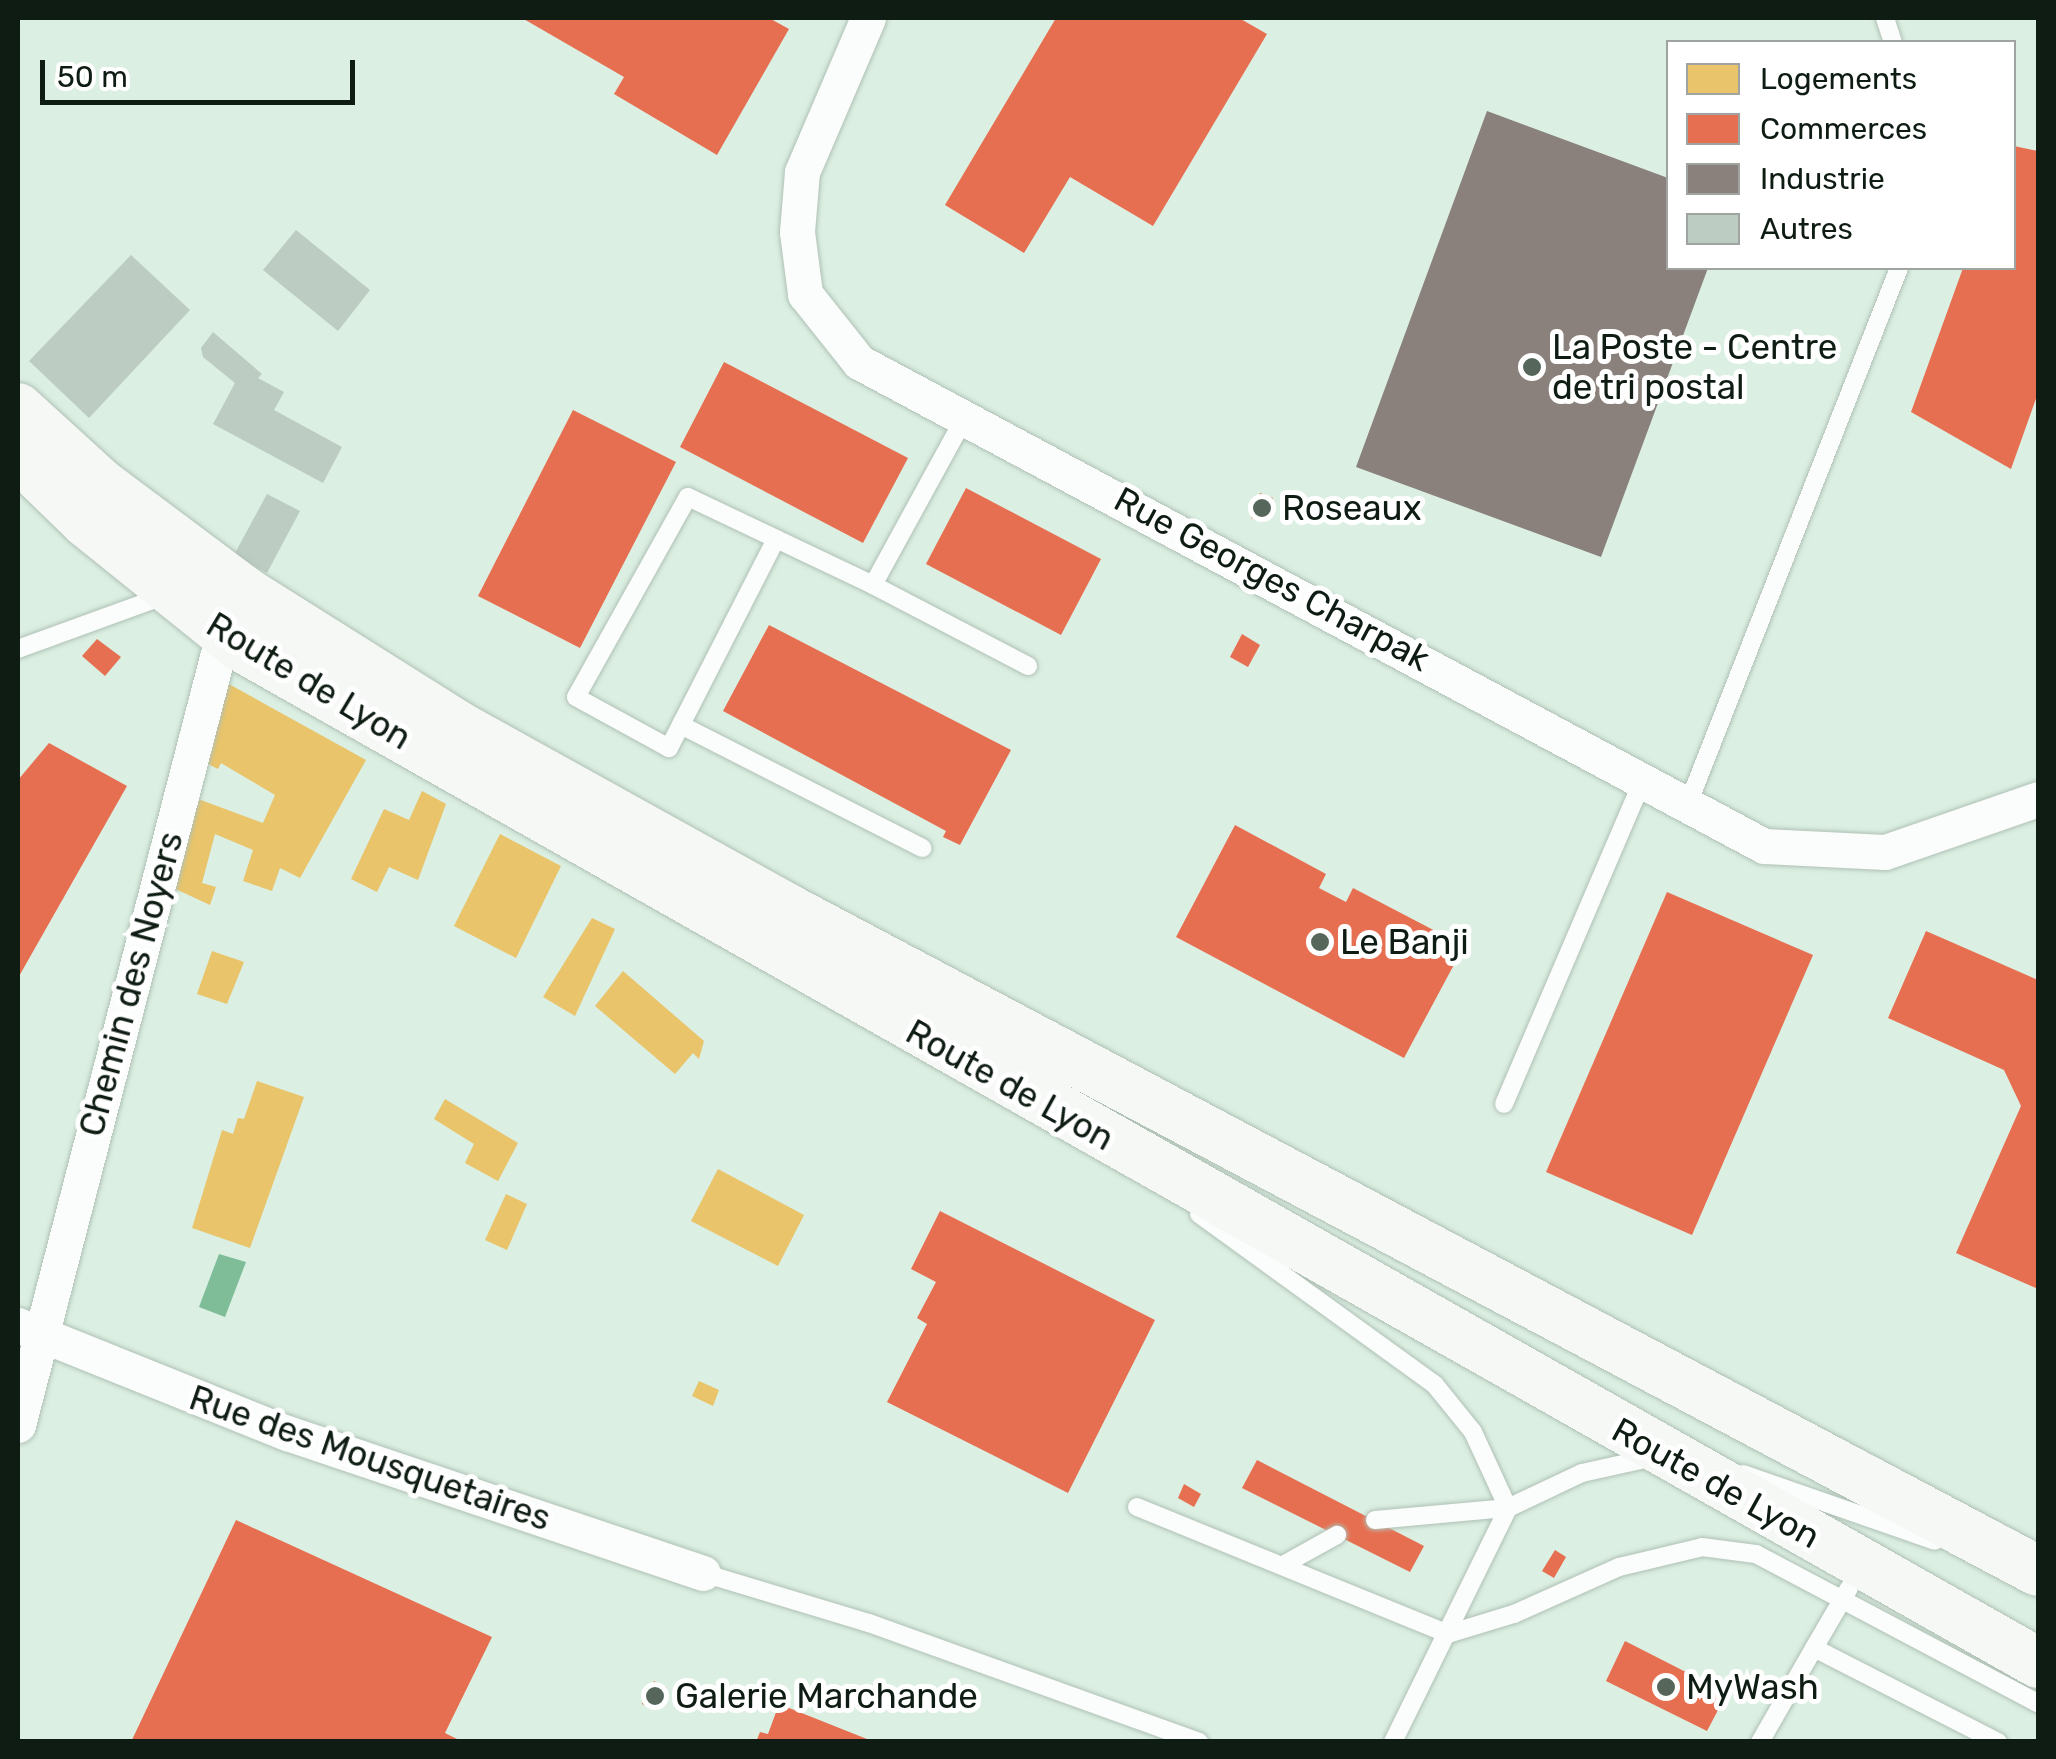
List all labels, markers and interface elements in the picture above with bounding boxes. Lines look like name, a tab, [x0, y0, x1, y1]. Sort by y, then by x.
scale bar	[45, 40, 360, 102]
legend	[1666, 40, 2016, 270]
text: 50 m	[57, 59, 128, 95]
text: Logements	[1760, 61, 1917, 97]
text: Commerces	[1760, 111, 1927, 147]
text: Industrie	[1760, 161, 1885, 197]
text: Autres	[1760, 211, 1853, 247]
place label: La Poste - Centre de tri postal	[1552, 326, 1837, 408]
marker: La Poste - Centre de tri postal	[1521, 356, 1543, 378]
street label: Rue Georges Charpak	[1107, 478, 1437, 680]
place label: Roseaux	[1282, 487, 1422, 529]
marker: Roseaux	[1251, 497, 1273, 519]
street label: Route de Lyon	[199, 603, 419, 759]
street label: Chemin des Noyers	[70, 827, 192, 1141]
place label: Le Banji	[1340, 921, 1469, 963]
marker: Le Banji	[1309, 931, 1331, 953]
street label: Route de Lyon	[899, 1011, 1121, 1159]
street label: Rue des Mousquetaires	[184, 1376, 556, 1540]
street label: Route de Lyon	[1605, 1409, 1827, 1557]
place label: MyWash	[1686, 1666, 1819, 1708]
place label: Galerie Marchande	[675, 1675, 978, 1717]
marker: MyWash	[1655, 1676, 1677, 1698]
marker: Galerie Marchande	[644, 1685, 666, 1707]

